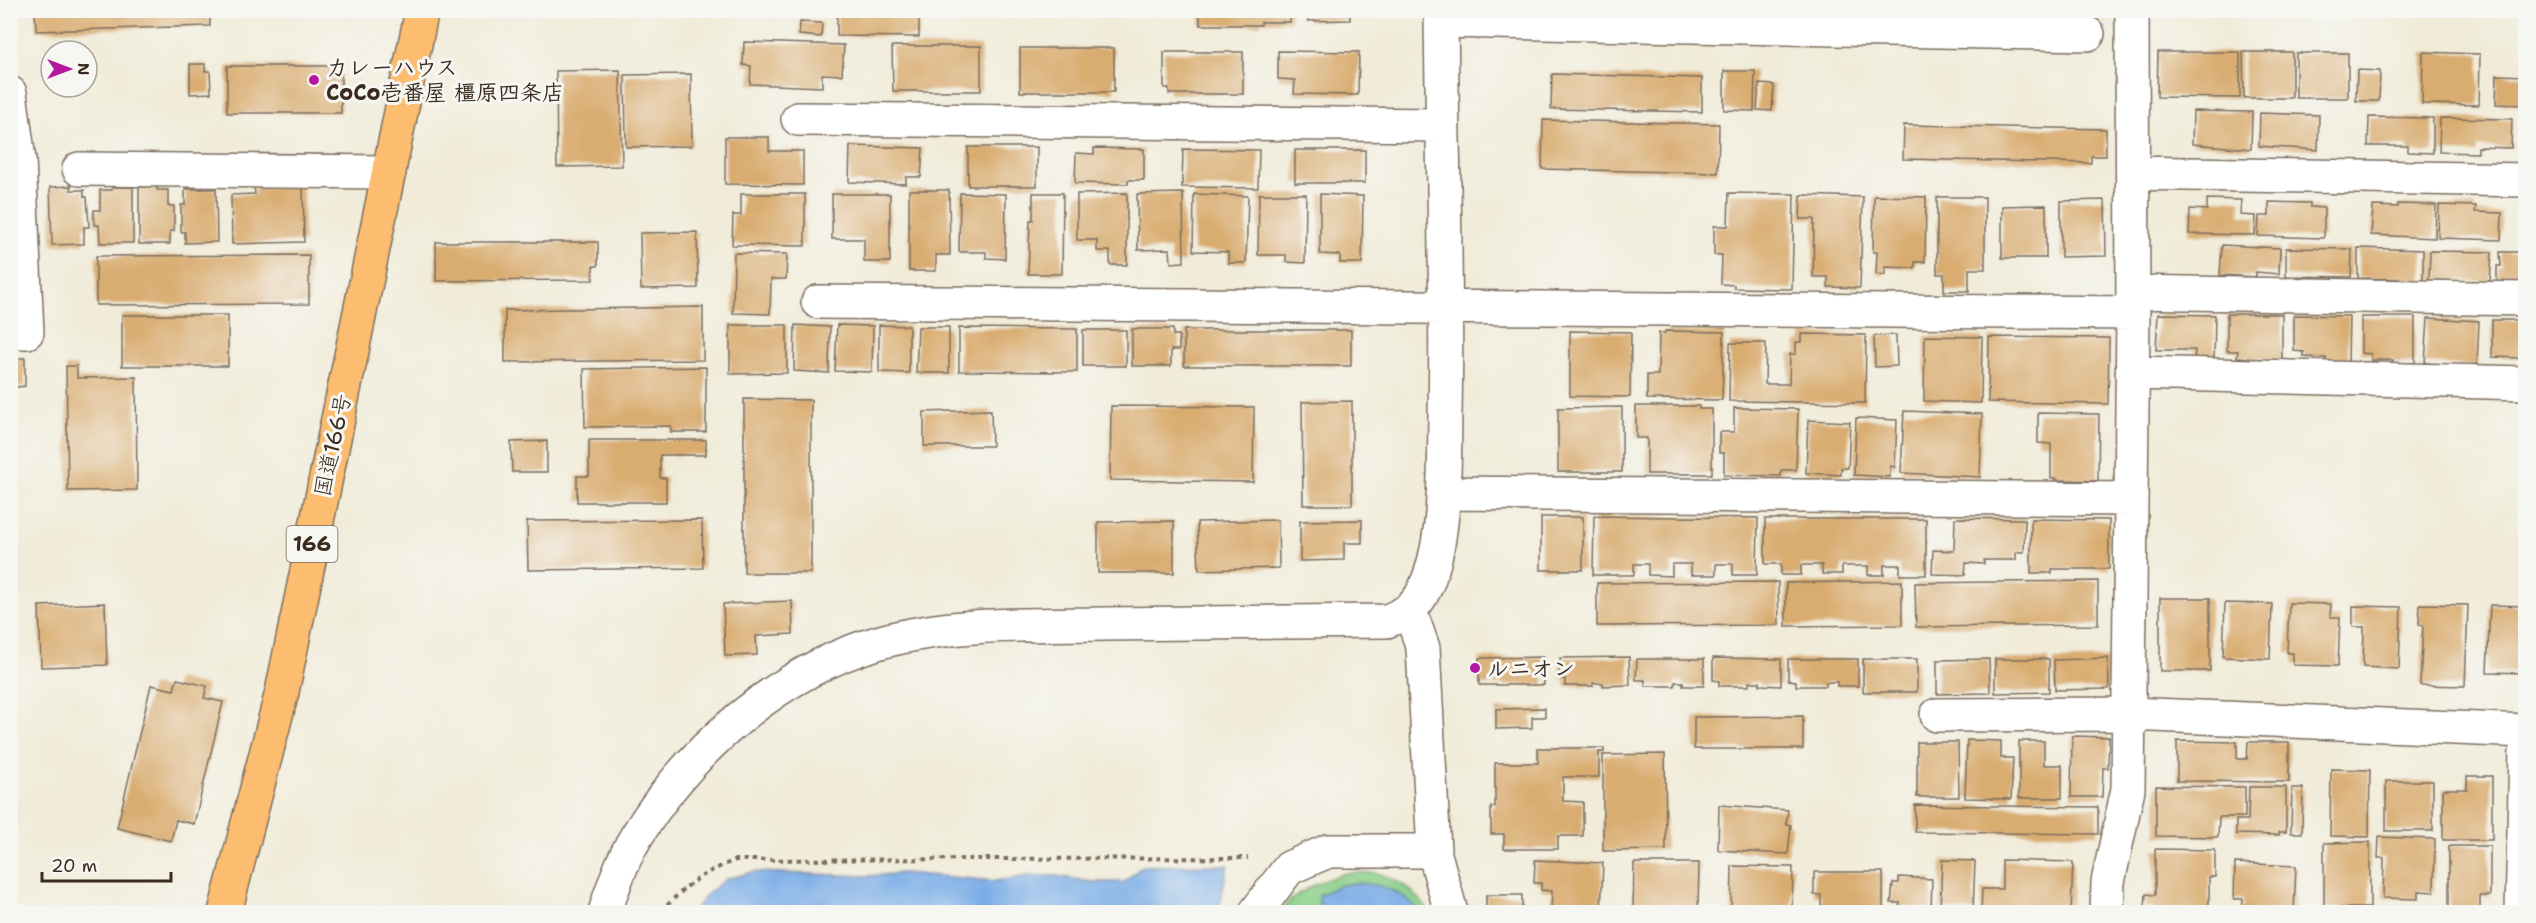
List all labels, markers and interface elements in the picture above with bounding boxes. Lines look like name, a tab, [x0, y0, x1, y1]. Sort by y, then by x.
north arrow	[39, 39, 99, 99]
place label: カレーハウス CoCo壱番屋 橿原四条店	[326, 53, 564, 107]
text: N	[73, 63, 94, 75]
marker: カレーハウス CoCo壱番屋 橿原四条店	[307, 73, 321, 87]
street label: 国道166号	[307, 391, 358, 499]
road number: 166	[286, 526, 338, 562]
place label: ルニオン	[1487, 654, 1575, 683]
marker: ルニオン	[1468, 661, 1482, 675]
scale bar	[42, 845, 171, 883]
text: 20 m	[51, 854, 97, 878]

